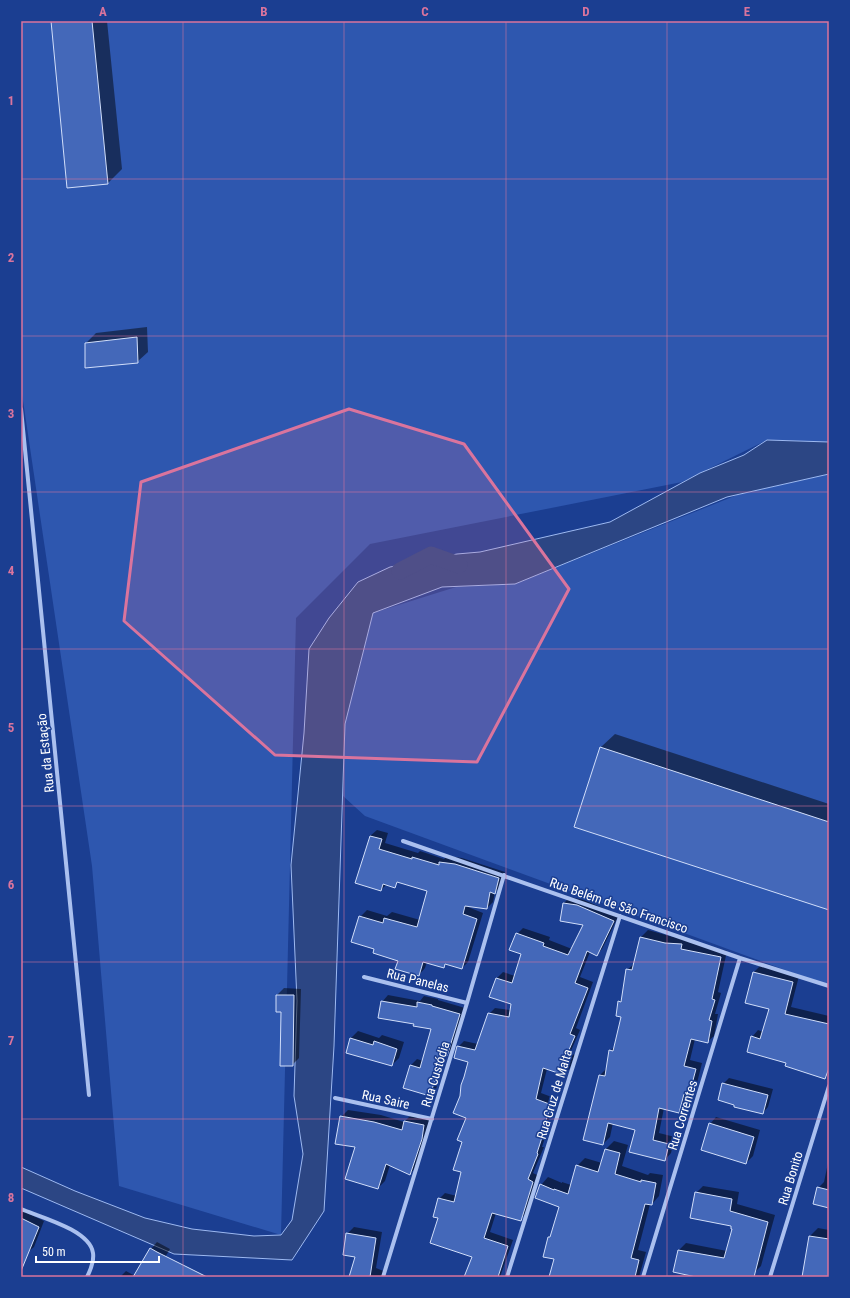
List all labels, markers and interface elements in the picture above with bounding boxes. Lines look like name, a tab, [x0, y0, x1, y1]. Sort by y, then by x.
text: A	[99, 4, 107, 19]
text: B	[260, 4, 268, 19]
text: C	[421, 4, 429, 19]
text: D	[582, 4, 590, 19]
text: E	[744, 4, 751, 19]
text: 1	[8, 93, 14, 108]
text: 2	[8, 250, 15, 265]
text: 3	[8, 406, 14, 421]
text: 4	[8, 563, 15, 578]
street label: Rua da Estação	[34, 713, 57, 793]
text: 5	[8, 720, 15, 735]
street label: Rua Belém de São Francisco	[548, 875, 690, 936]
text: 6	[8, 877, 15, 892]
street label: Rua Panelas	[385, 966, 450, 995]
text: 7	[8, 1033, 15, 1048]
street label: Rua Custódia	[418, 1039, 453, 1109]
street label: Rua Cruz de Malta	[534, 1047, 575, 1141]
street label: Rua Correntes	[665, 1078, 700, 1152]
street label: Rua Saire	[361, 1087, 411, 1112]
street label: Rua Bonito	[775, 1149, 806, 1207]
text: 8	[8, 1190, 14, 1205]
scale bar	[36, 1238, 159, 1264]
text: 50 m	[42, 1245, 66, 1259]

